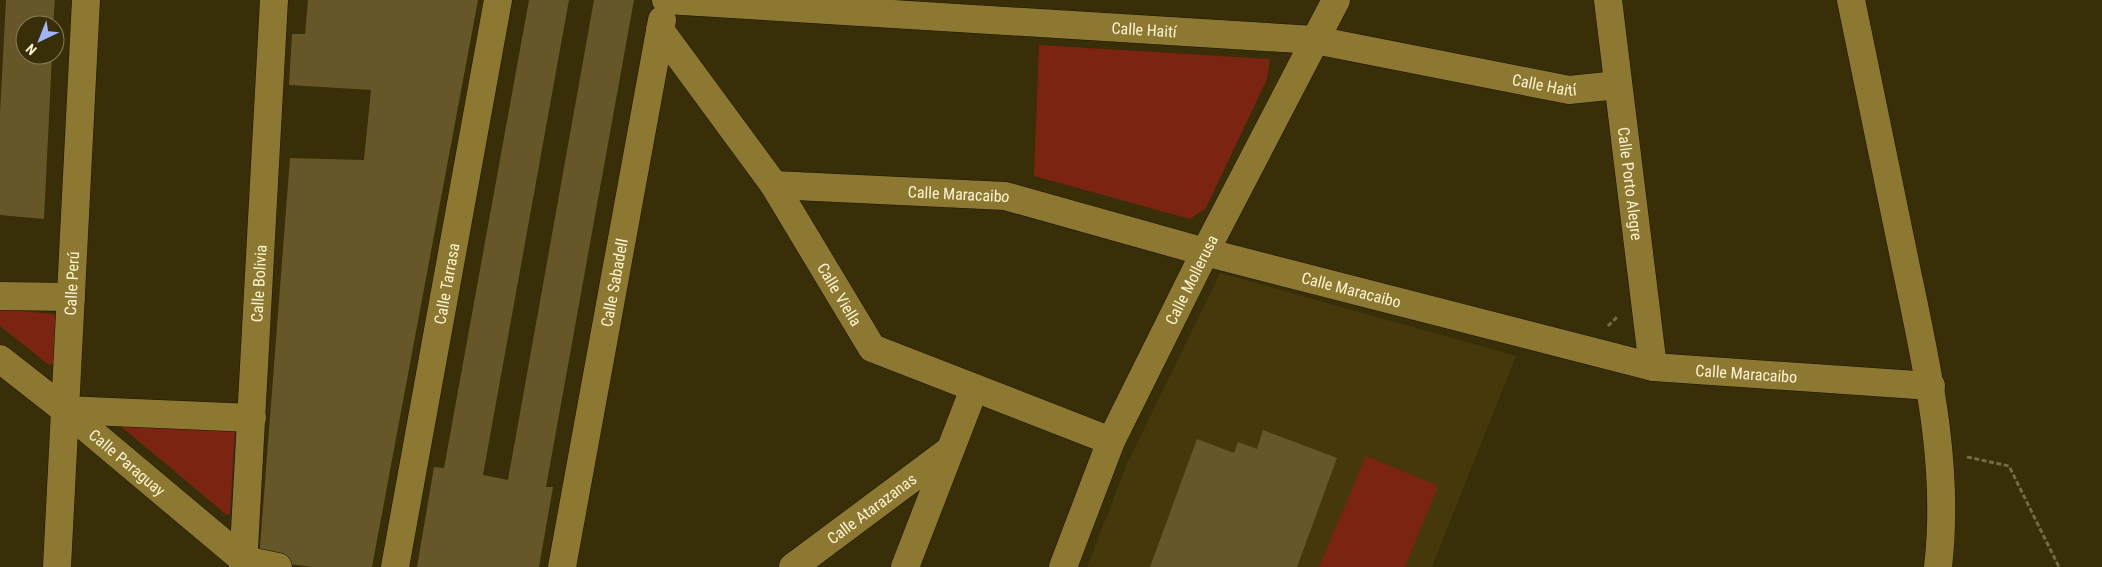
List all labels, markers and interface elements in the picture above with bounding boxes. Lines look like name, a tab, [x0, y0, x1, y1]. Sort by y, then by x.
north arrow	[15, 15, 65, 65]
street label: Calle Haití	[1111, 18, 1178, 42]
text: N	[23, 41, 40, 58]
street label: Calle Haití	[1511, 70, 1579, 100]
street label: Calle Porto Alegre	[1614, 126, 1646, 241]
street label: Calle Maracaibo	[907, 182, 1012, 207]
street label: Calle Mollerusa	[1161, 232, 1222, 328]
street label: Calle Sabadell	[597, 237, 632, 329]
street label: Calle Tarrasa	[430, 242, 464, 326]
street label: Calle Bolivia	[247, 244, 271, 323]
street label: Calle Perú	[61, 251, 83, 316]
street label: Calle Viella	[813, 260, 866, 330]
street label: Calle Maracaibo	[1299, 268, 1403, 312]
street label: Calle Maracaibo	[1695, 361, 1798, 387]
street label: Calle Paraguay	[85, 425, 169, 500]
street label: Calle Atarazanas	[824, 469, 920, 548]

